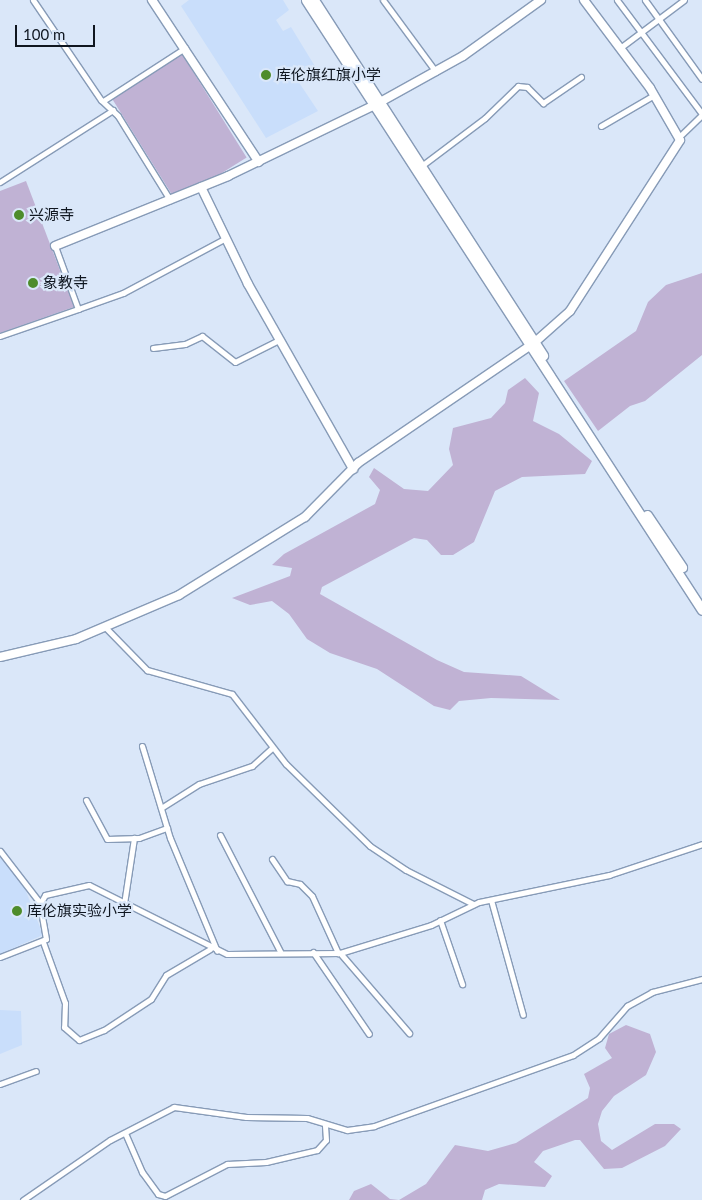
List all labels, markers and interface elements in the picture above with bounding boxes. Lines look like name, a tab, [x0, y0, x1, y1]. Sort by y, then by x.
scale bar	[18, 15, 98, 47]
text: 100 m	[23, 25, 65, 43]
place label: 库伦旗红旗小学	[276, 66, 381, 84]
marker: 库伦旗红旗小学	[260, 69, 272, 81]
place label: 兴源寺	[29, 206, 74, 224]
marker: 兴源寺	[13, 209, 25, 221]
place label: 象教寺	[43, 274, 88, 292]
marker: 象教寺	[27, 277, 39, 289]
place label: 库伦旗实验小学	[27, 902, 132, 920]
marker: 库伦旗实验小学	[11, 905, 23, 917]

